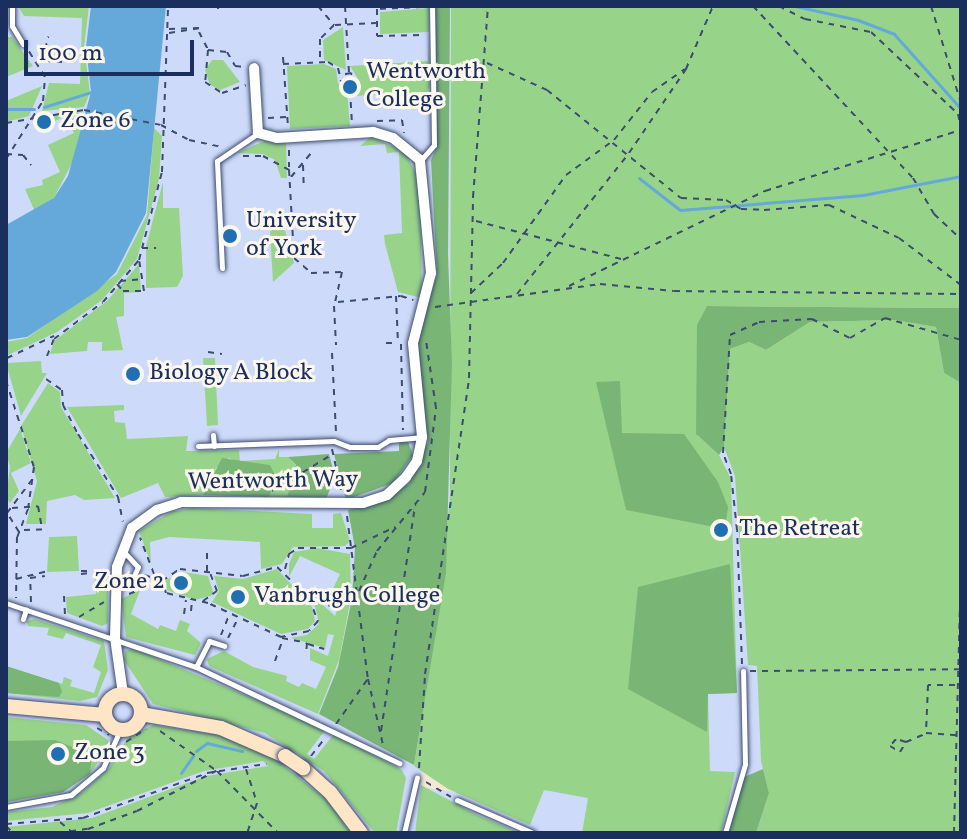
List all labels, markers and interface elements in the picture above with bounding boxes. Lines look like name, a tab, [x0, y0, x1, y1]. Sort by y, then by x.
scale bar	[28, 24, 198, 74]
text: 100 m	[38, 37, 103, 71]
place label: Wentworth College	[366, 59, 486, 115]
marker: Wentworth College	[341, 78, 359, 96]
place label: Zone 6	[60, 108, 131, 136]
marker: Zone 6	[35, 113, 53, 131]
place label: University of York	[246, 208, 357, 264]
marker: University of York	[221, 227, 239, 245]
place label: Biology A Block	[149, 360, 313, 388]
marker: Biology A Block	[124, 365, 142, 383]
street label: Wentworth Way	[187, 466, 359, 498]
place label: The Retreat	[739, 516, 860, 544]
marker: The Retreat	[710, 519, 732, 541]
place label: Zone 2	[94, 569, 165, 597]
marker: Zone 2	[172, 574, 190, 592]
place label: Vanbrugh College	[254, 583, 440, 611]
marker: Vanbrugh College	[229, 588, 247, 606]
place label: Zone 3	[74, 740, 145, 768]
marker: Zone 3	[49, 745, 67, 763]

